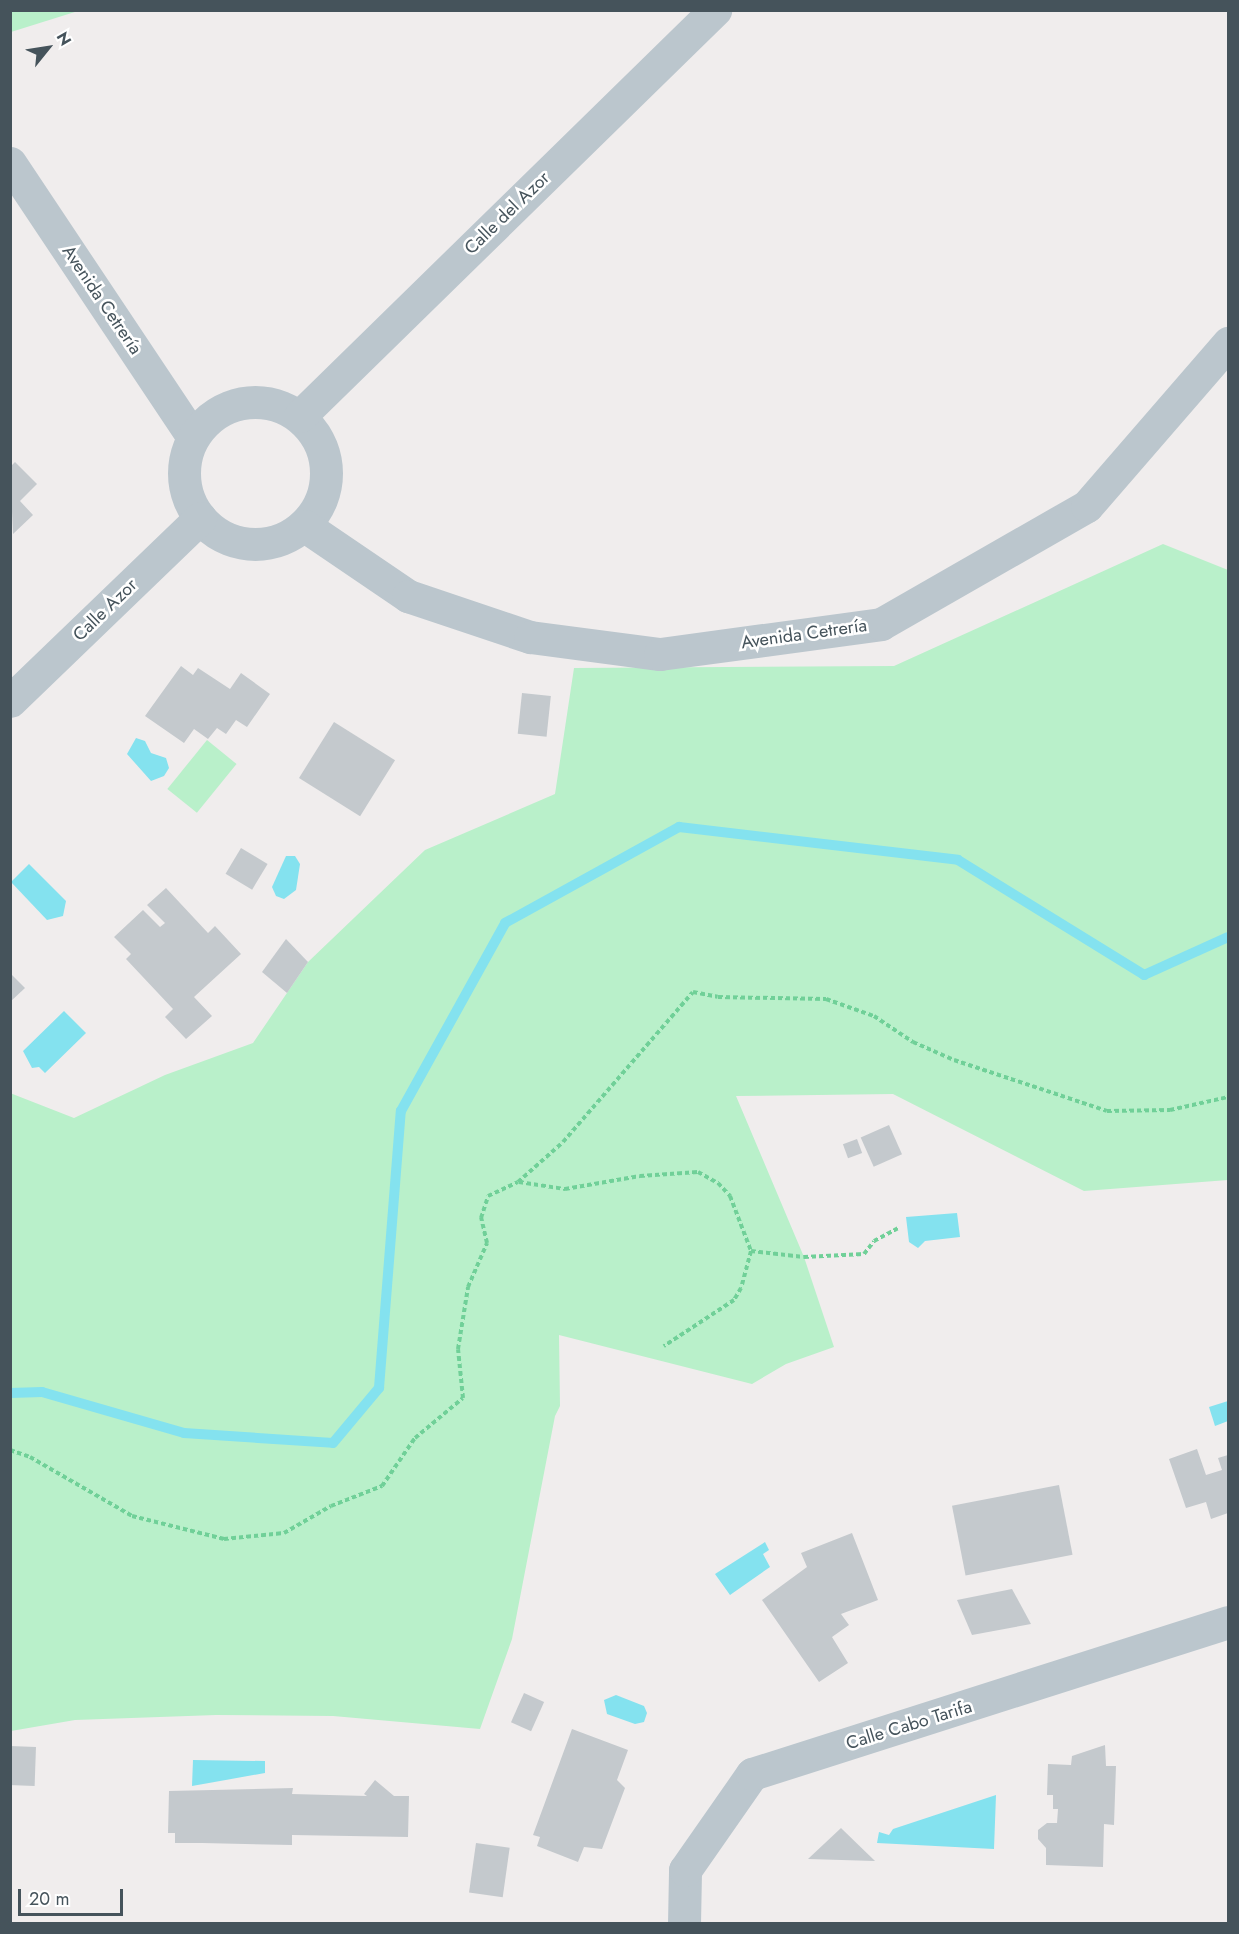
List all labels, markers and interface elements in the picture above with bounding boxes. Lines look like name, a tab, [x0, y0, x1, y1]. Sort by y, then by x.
north arrow	[18, 18, 78, 78]
text: N	[51, 27, 77, 50]
street label: Calle del Azor	[460, 167, 554, 259]
street label: Avenida Cetrería	[58, 241, 146, 359]
street label: Calle Azor	[68, 574, 142, 646]
street label: Avenida Cetrería	[740, 614, 868, 654]
street label: Calle Cabo Tarifa	[844, 1696, 974, 1754]
scale bar	[21, 1877, 126, 1915]
text: 20 m	[29, 1886, 69, 1912]

